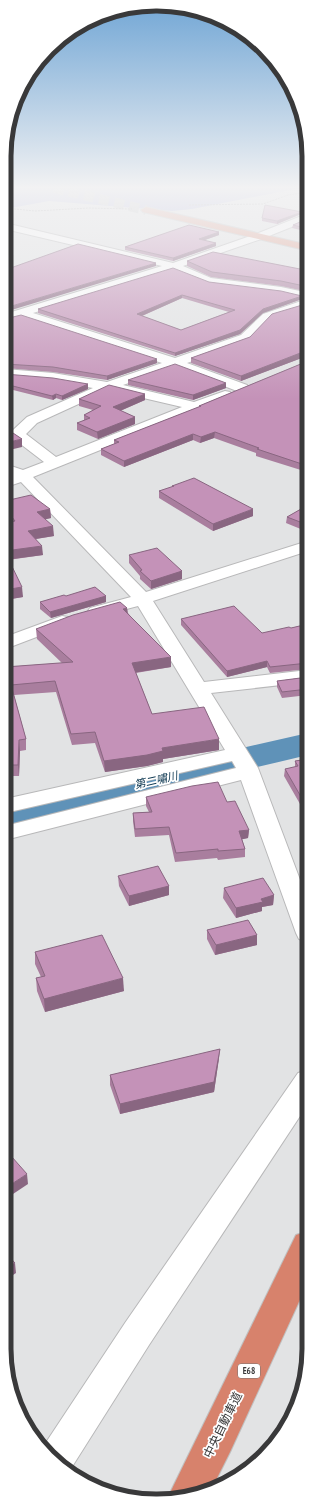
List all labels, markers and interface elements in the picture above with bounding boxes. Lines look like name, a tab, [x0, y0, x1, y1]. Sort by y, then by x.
water label: 第二嘯川	[133, 768, 180, 792]
road number: E68	[238, 1364, 260, 1378]
street label: 中央自動車道	[200, 1389, 245, 1460]

